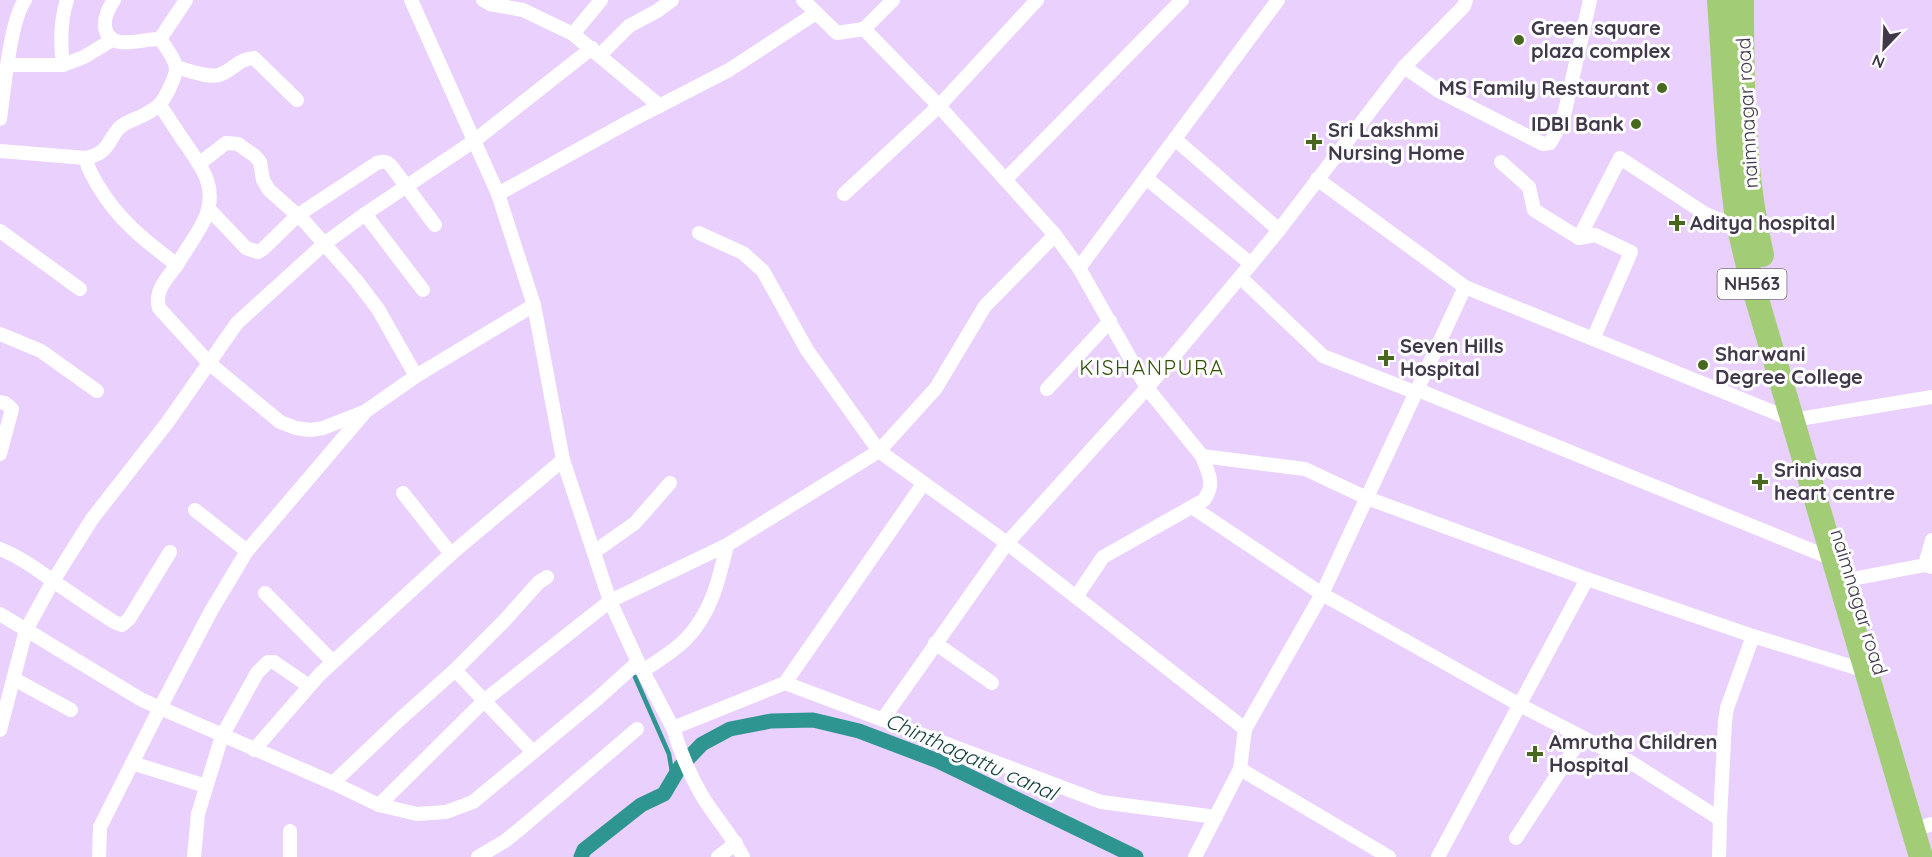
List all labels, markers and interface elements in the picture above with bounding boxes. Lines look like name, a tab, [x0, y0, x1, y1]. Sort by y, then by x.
place label: Green square plaza complex	[1531, 15, 1670, 63]
north arrow	[1854, 18, 1914, 78]
marker: Green square plaza complex	[1512, 33, 1526, 47]
street label: naimnagar road	[1730, 37, 1763, 189]
text: N	[1869, 50, 1887, 73]
place label: MS Family Restaurant	[1439, 75, 1650, 100]
marker: MS Family Restaurant	[1655, 81, 1669, 95]
place label: IDBI Bank	[1531, 111, 1624, 136]
place label: Sri Lakshmi Nursing Home	[1328, 117, 1465, 165]
marker: IDBI Bank	[1629, 117, 1643, 131]
marker: Sri Lakshmi Nursing Home	[1305, 133, 1323, 151]
place label: Aditya hospital	[1690, 210, 1835, 235]
marker: Aditya hospital	[1668, 214, 1686, 232]
road number: NH563	[1718, 269, 1786, 299]
place label: Seven Hills Hospital	[1400, 333, 1504, 381]
place label: Sharwani Degree College	[1715, 341, 1863, 389]
marker: Seven Hills Hospital	[1377, 349, 1395, 367]
district label: KISHANPURA	[1079, 354, 1225, 380]
marker: Sharwani Degree College	[1696, 358, 1710, 372]
place label: Srinivasa heart centre	[1774, 457, 1895, 505]
marker: Srinivasa heart centre	[1751, 473, 1769, 491]
street label: naimnagar road	[1825, 526, 1894, 678]
water label: Chinthagattu canal	[882, 707, 1063, 806]
place label: Amrutha Children Hospital	[1549, 729, 1717, 777]
marker: Amrutha Children Hospital	[1526, 745, 1544, 763]

